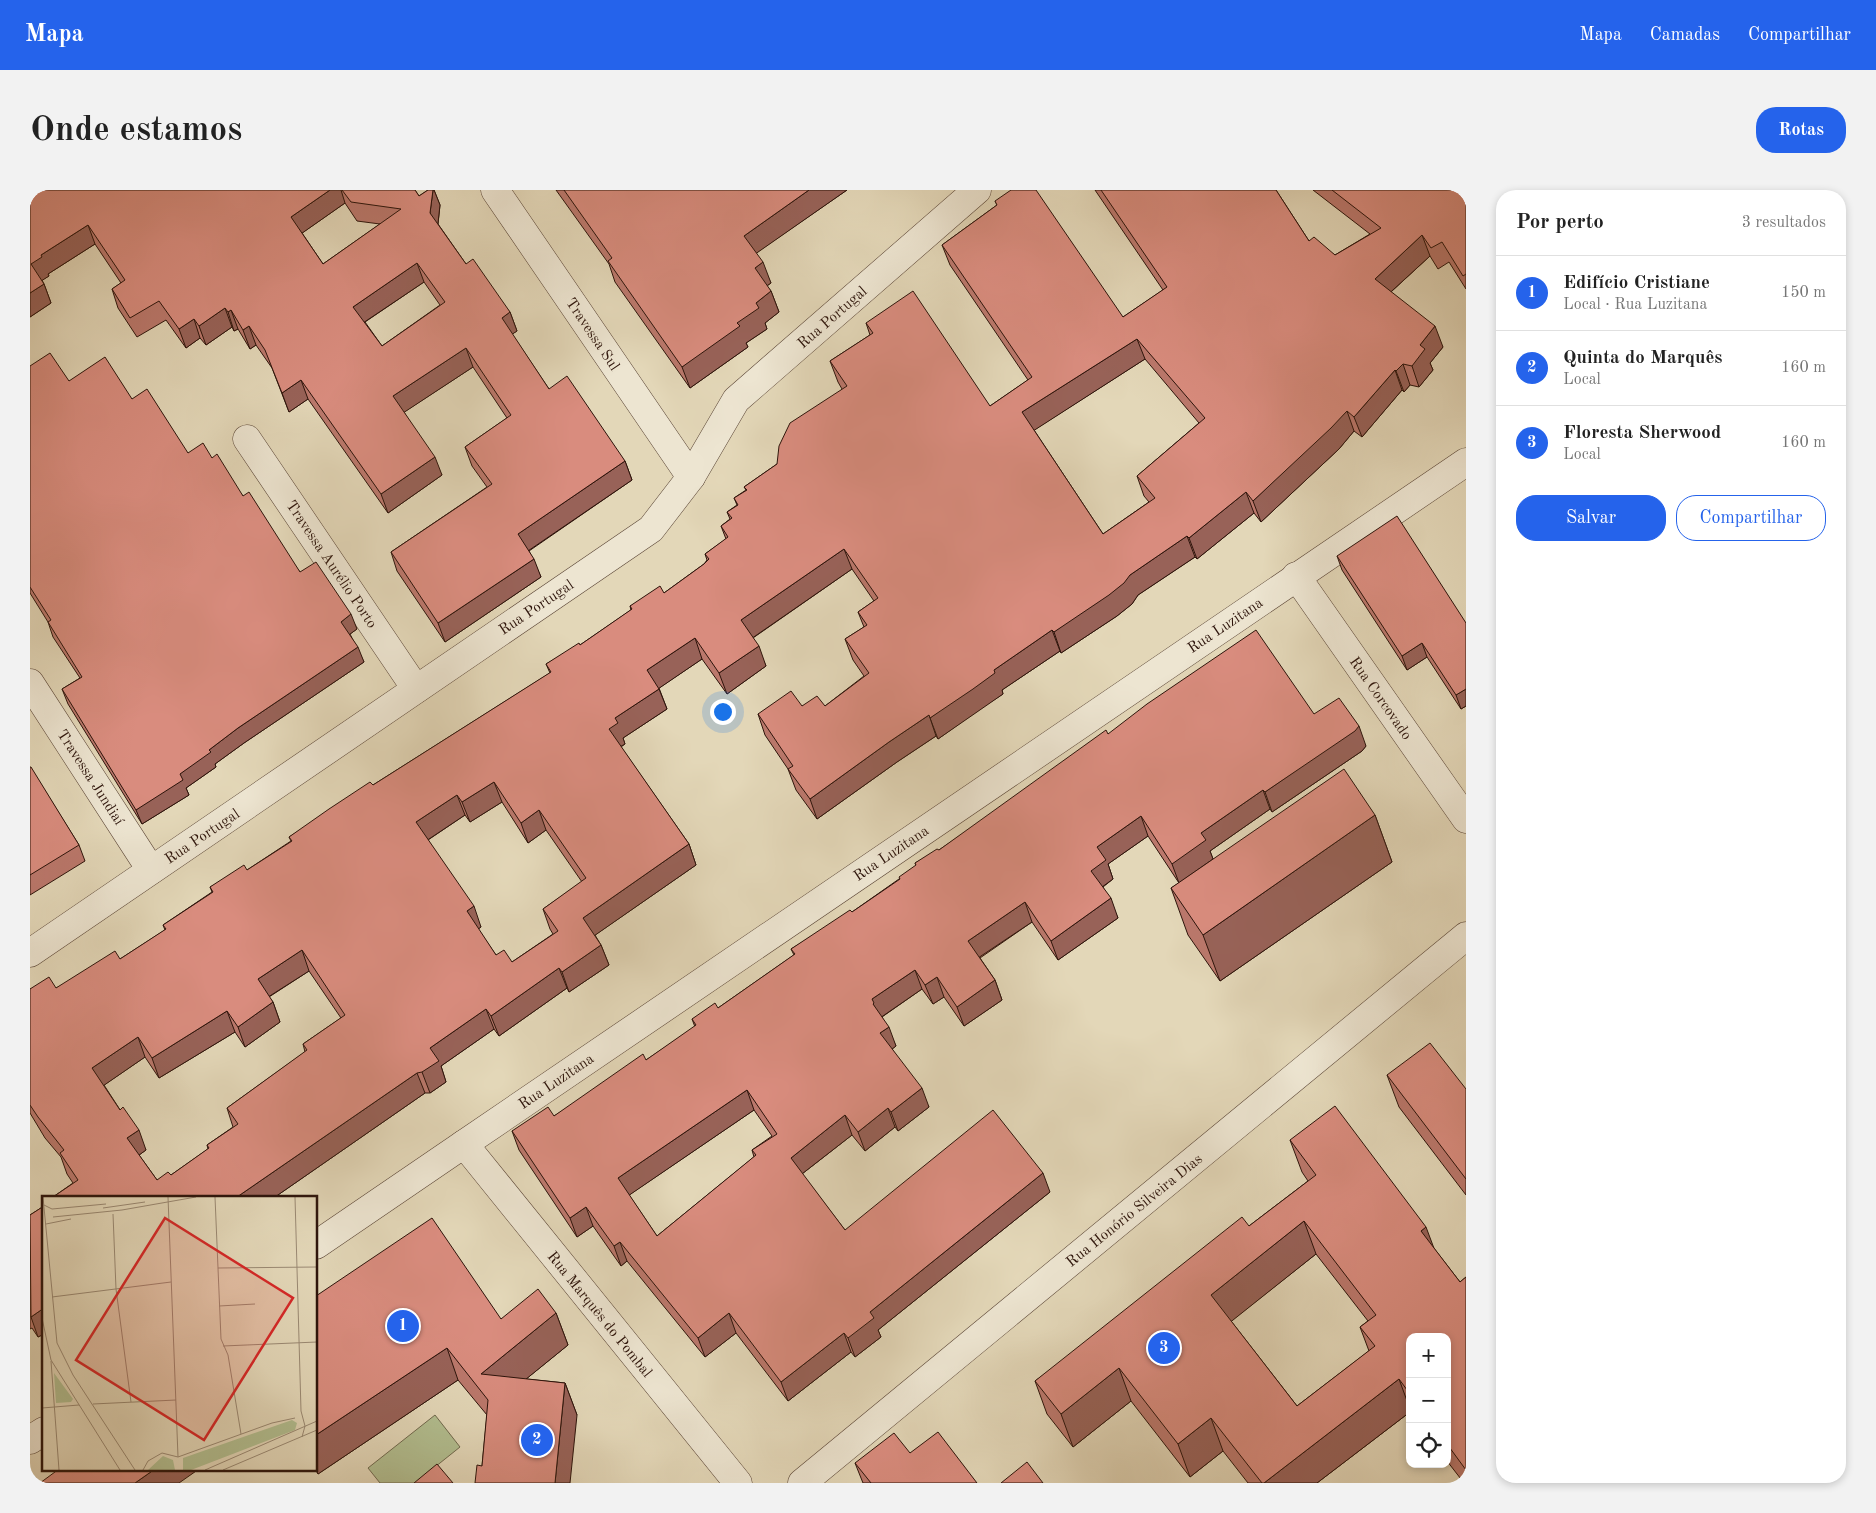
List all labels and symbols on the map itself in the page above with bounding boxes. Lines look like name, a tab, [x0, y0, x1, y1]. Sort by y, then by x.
street label: Rua Portugal	[796, 284, 870, 352]
street label: Travessa Sul	[562, 296, 621, 374]
street label: Travessa Aurélio Porto	[282, 498, 379, 631]
street label: Rua Portugal	[497, 578, 577, 639]
street label: Rua Luzitana	[1185, 595, 1267, 657]
street label: Rua Corcovado	[1346, 655, 1414, 743]
your location	[710, 699, 736, 725]
street label: Travessa Jundiaí	[53, 728, 127, 829]
street label: Rua Portugal	[163, 807, 243, 868]
street label: Rua Luzitana	[851, 823, 933, 885]
street label: Rua Luzitana	[516, 1051, 598, 1113]
street label: Rua Honório Silveira Dias	[1064, 1152, 1206, 1270]
inset map	[42, 1196, 318, 1470]
street label: Rua Marquês do Pombal	[544, 1249, 654, 1381]
pin: 1	[387, 1307, 419, 1345]
pin: 3	[1148, 1329, 1180, 1367]
pin: 2	[521, 1421, 553, 1459]

